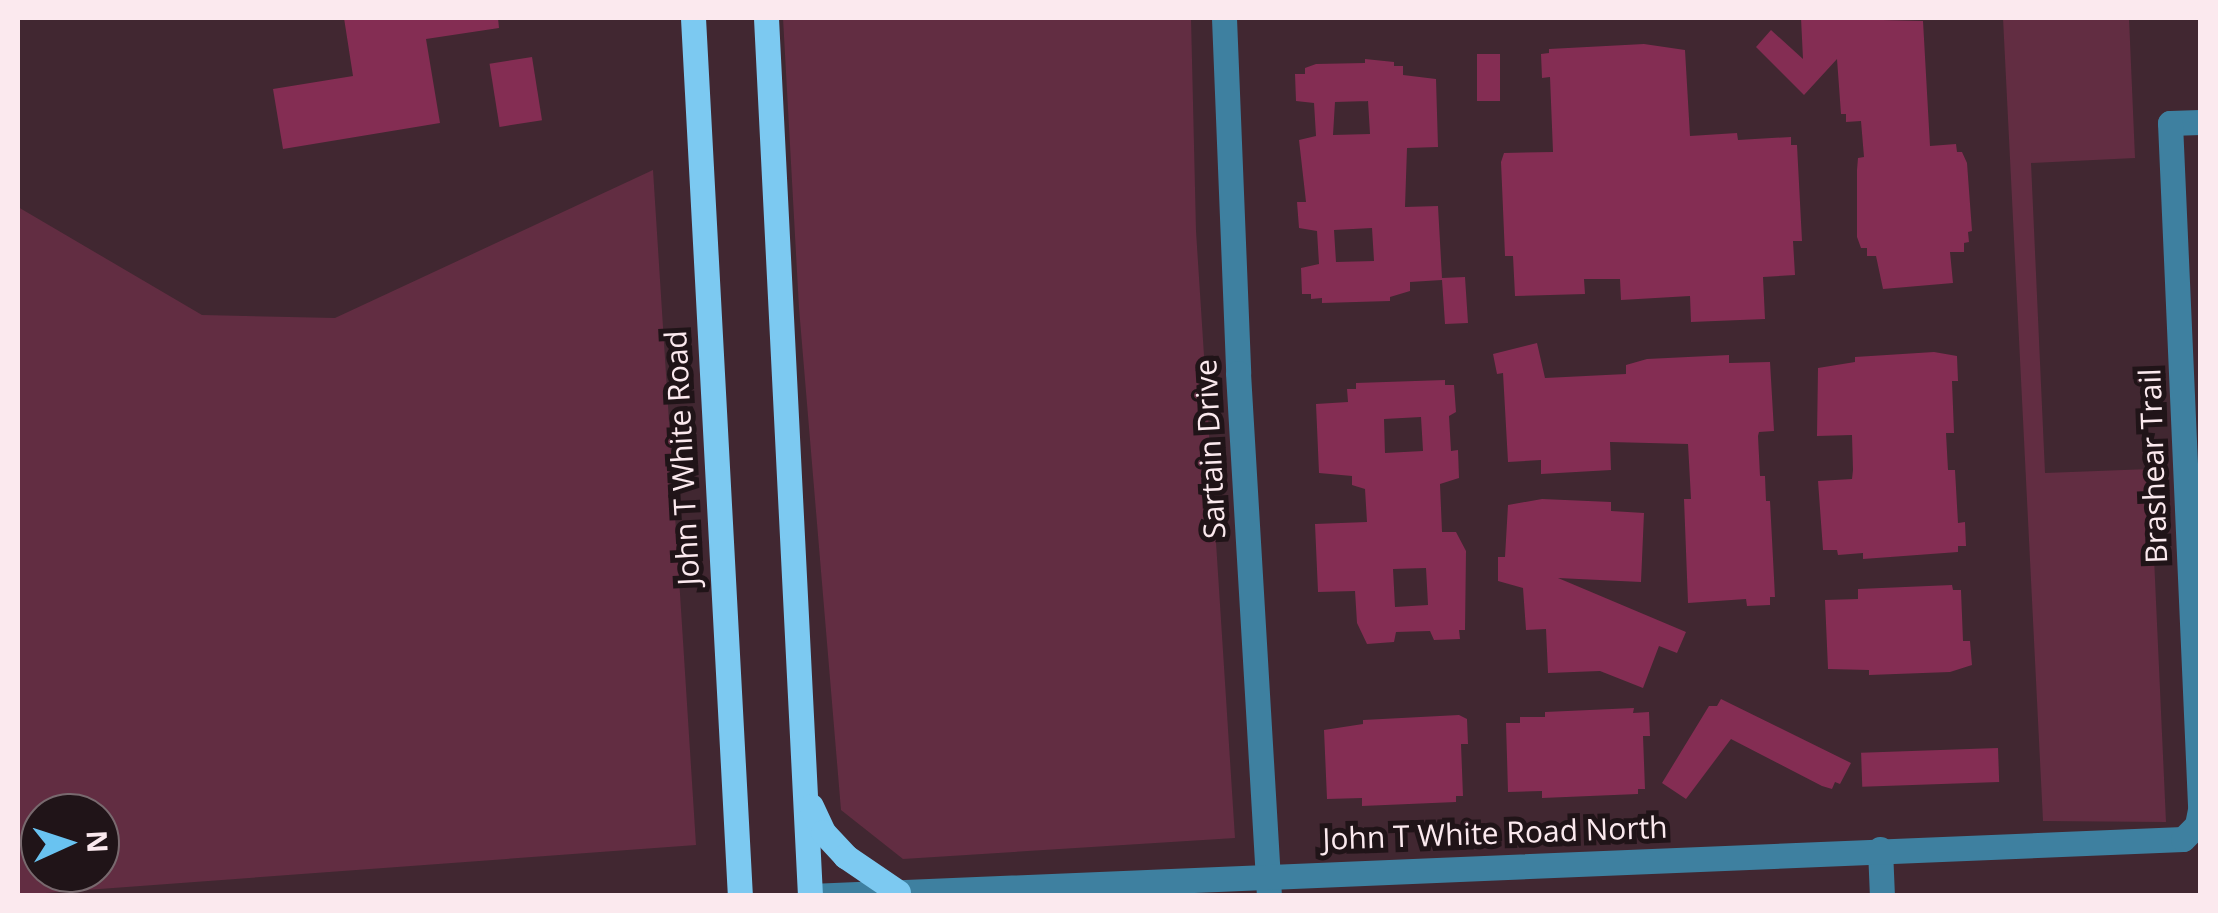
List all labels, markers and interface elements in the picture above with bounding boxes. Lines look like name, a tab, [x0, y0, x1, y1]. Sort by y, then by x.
street label: John T White Road	[657, 329, 707, 587]
street label: Sartain Drive	[1187, 358, 1233, 540]
street label: Brashear Trail	[2132, 368, 2174, 564]
north arrow	[20, 793, 120, 893]
street label: John T White Road North	[1322, 809, 1668, 857]
text: N	[78, 829, 118, 854]

